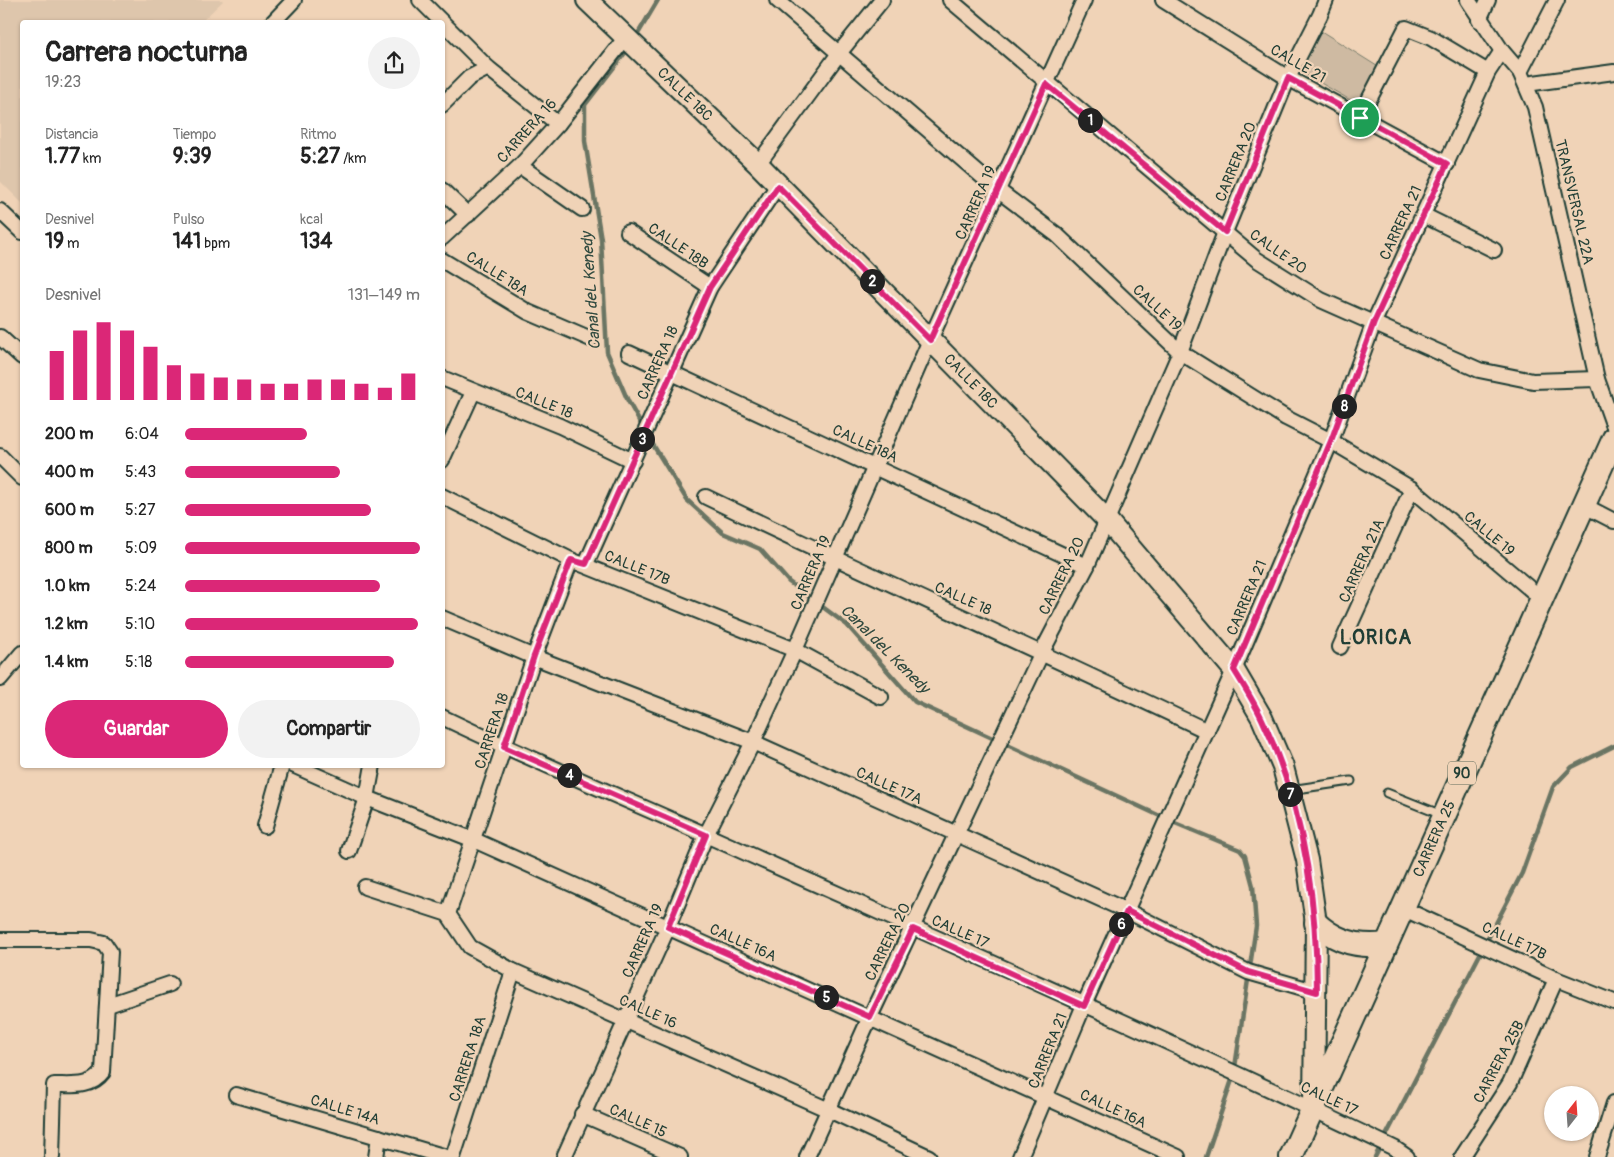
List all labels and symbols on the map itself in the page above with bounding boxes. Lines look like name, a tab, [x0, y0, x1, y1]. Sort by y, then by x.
street label: CALLE 21	[1267, 40, 1329, 88]
street label: CALLE 18C	[653, 63, 717, 125]
street label: CARRERA 16	[493, 95, 561, 167]
pin	[1339, 97, 1381, 139]
pin: 1	[1078, 108, 1102, 132]
street label: CARRERA 20	[1211, 119, 1261, 205]
street label: TRANSVERSAL 22A	[1550, 138, 1598, 267]
street label: CARRERA 19	[951, 163, 1001, 243]
street label: CARRERA 21	[1375, 183, 1427, 263]
street label: CALLE 18B	[644, 219, 712, 273]
street label: CALLE 20	[1246, 225, 1310, 279]
water label: Canal deL Kenedy	[577, 229, 605, 350]
street label: CALLE 18A	[462, 247, 532, 301]
pin: 2	[860, 268, 884, 294]
street label: CALLE 19	[1128, 280, 1186, 336]
street label: CARRERA 18	[633, 323, 683, 403]
street label: CALLE 18C	[940, 350, 1002, 413]
street label: CALLE 18	[512, 383, 576, 423]
pin: 8	[1332, 394, 1356, 418]
street label: CALLE 18A	[829, 421, 901, 468]
pin: 3	[630, 426, 654, 452]
street label: CALLE 19	[1460, 507, 1518, 561]
street label: CARRERA 21A	[1335, 516, 1389, 606]
street label: CARRERA 19	[787, 533, 835, 613]
street label: CARRERA 20	[1035, 534, 1089, 618]
street label: CALLE 17B	[601, 546, 673, 590]
street label: CARRERA 21	[1223, 557, 1271, 639]
street label: CALLE 18	[932, 578, 995, 620]
water label: Canal deL Kenedy	[836, 600, 935, 699]
district label: LORICA	[1340, 625, 1412, 650]
street label: CARRERA 18	[471, 690, 513, 772]
road number: 90	[1448, 761, 1476, 784]
pin: 4	[556, 762, 582, 788]
street label: CALLE 17A	[853, 763, 925, 809]
pin: 7	[1278, 782, 1302, 806]
street label: CARRERA 25	[1408, 797, 1460, 880]
street label: CARRERA 20	[861, 900, 915, 984]
street label: CARRERA 19	[618, 901, 668, 981]
street label: CALLE 17	[928, 911, 992, 953]
pin: 6	[1108, 912, 1134, 936]
street label: CALLE 17B	[1479, 918, 1549, 964]
street label: CALLE 16A	[707, 920, 780, 966]
pin: 5	[814, 984, 838, 1010]
street label: CALLE 16	[616, 991, 680, 1033]
street label: CARRERA 21	[1024, 1010, 1072, 1092]
street label: CARRERA 18A	[445, 1013, 491, 1104]
street label: CARRERA 25B	[1469, 1017, 1529, 1107]
street label: CALLE 17	[1297, 1078, 1361, 1120]
street label: CALLE 16A	[1077, 1085, 1150, 1133]
north arrow	[1544, 1086, 1599, 1141]
street label: CALLE 14A	[308, 1090, 382, 1130]
street label: CALLE 15	[606, 1100, 670, 1142]

